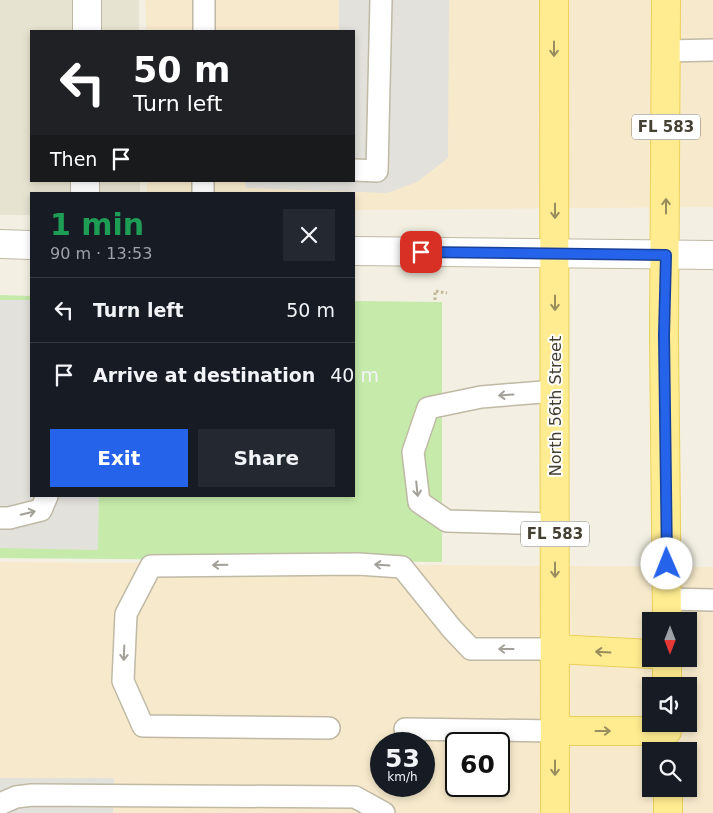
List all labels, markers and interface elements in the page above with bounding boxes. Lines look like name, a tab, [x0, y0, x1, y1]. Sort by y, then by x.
one-way arrow	[549, 40, 559, 56]
icon: left	[50, 50, 115, 115]
text: 50 m	[133, 50, 230, 90]
text: Turn left	[133, 91, 222, 116]
road number: FL 583	[632, 114, 700, 140]
icon: arrive	[107, 145, 135, 173]
text: Then	[50, 148, 97, 170]
one-way arrow	[661, 198, 671, 214]
one-way arrow	[550, 202, 560, 219]
text: 1 min	[50, 207, 144, 242]
button: close	[283, 209, 335, 261]
pin	[400, 231, 442, 273]
icon: arrive	[407, 238, 435, 266]
text: 90 m · 13:53	[50, 244, 152, 263]
one-way arrow	[550, 294, 560, 311]
icon: left	[50, 296, 78, 324]
text: Turn left	[93, 299, 184, 321]
text: 50 m	[286, 299, 335, 321]
street label: North 56th Street	[546, 336, 565, 476]
icon: arrive	[50, 361, 78, 389]
text: Arrive at destination	[93, 364, 315, 386]
text: 40 m	[330, 364, 379, 386]
one-way arrow	[498, 391, 514, 400]
button: Exit	[50, 429, 188, 487]
button: Share	[198, 429, 335, 487]
one-way arrow	[412, 481, 422, 497]
one-way arrow	[19, 508, 35, 517]
road number: FL 583	[521, 522, 589, 546]
position arrow	[640, 537, 692, 589]
one-way arrow	[212, 560, 228, 570]
one-way arrow	[375, 561, 391, 570]
one-way arrow	[550, 562, 560, 578]
north arrow	[642, 612, 698, 668]
map controls	[642, 612, 697, 797]
one-way arrow	[498, 644, 514, 654]
one-way arrow	[120, 645, 129, 661]
one-way arrow	[595, 647, 612, 657]
button: sound	[642, 677, 697, 732]
one-way arrow	[595, 726, 611, 736]
speed limit sign: 60	[445, 732, 510, 797]
button: search	[642, 742, 697, 797]
text: 53	[385, 744, 420, 773]
one-way arrow	[550, 760, 560, 776]
text: km/h	[387, 770, 418, 784]

